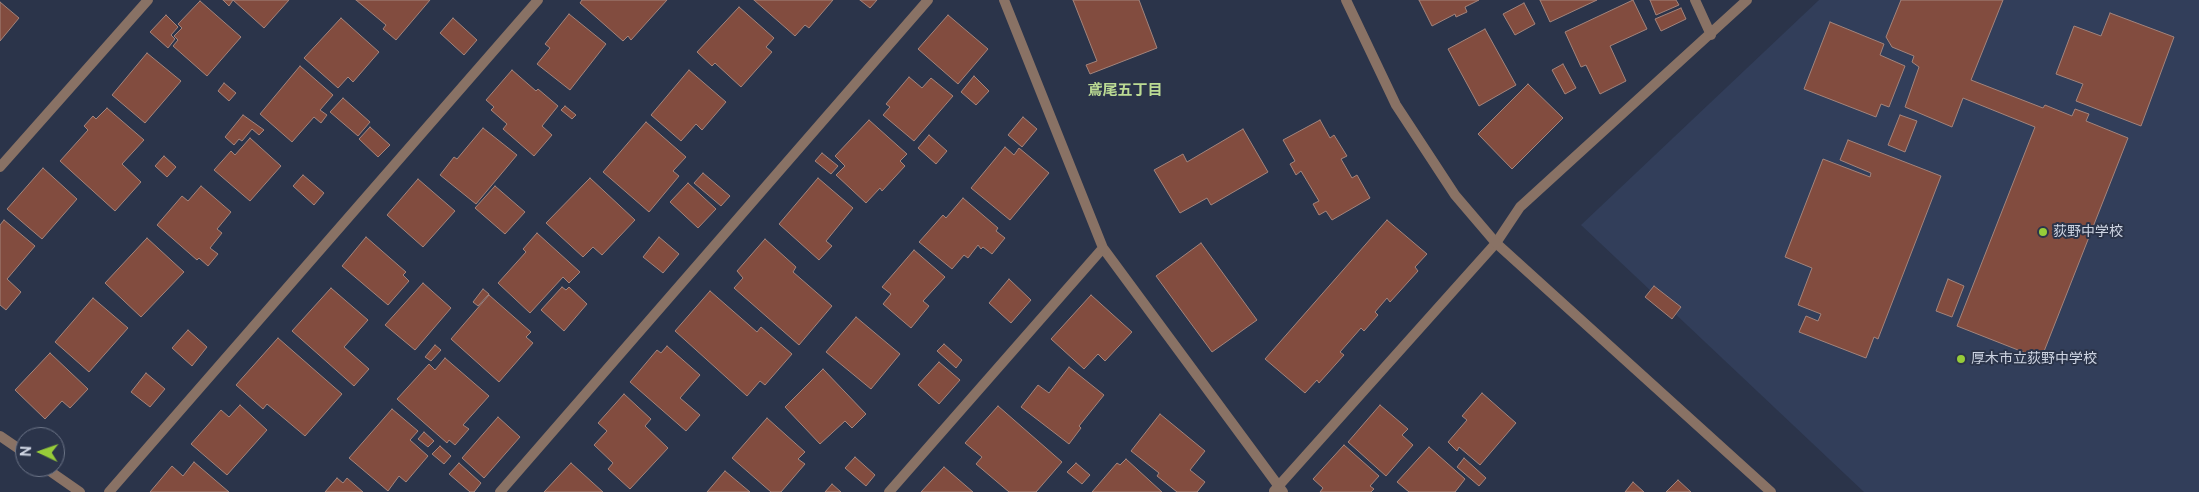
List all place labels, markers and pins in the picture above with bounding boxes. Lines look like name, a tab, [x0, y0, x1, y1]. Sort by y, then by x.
place label: 荻野中学校	[2053, 224, 2123, 240]
marker: 荻野中学校	[2037, 226, 2049, 238]
place label: 厚木市立荻野中学校	[1971, 351, 2097, 367]
marker: 厚木市立荻野中学校	[1955, 353, 1967, 365]

